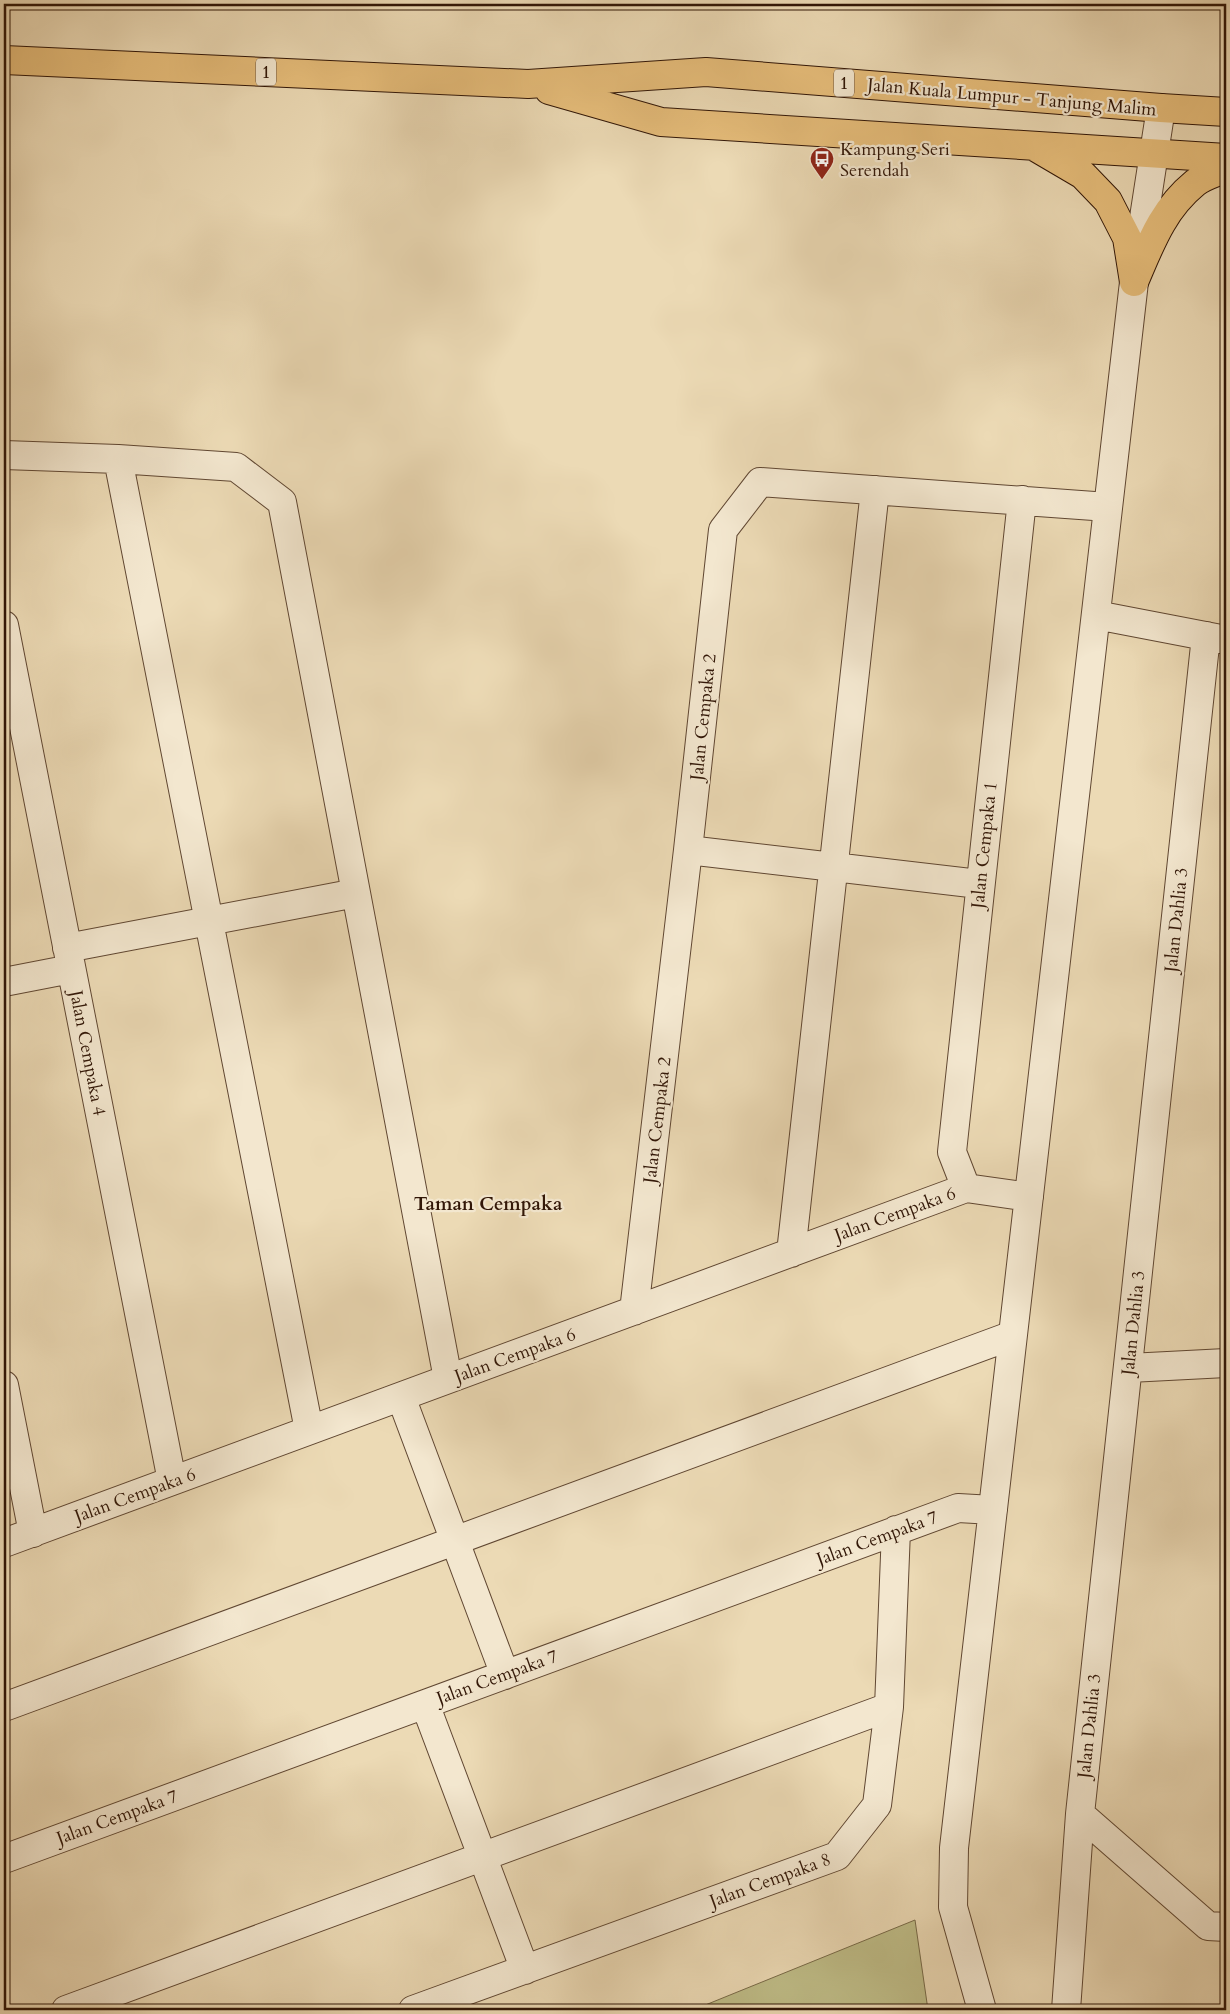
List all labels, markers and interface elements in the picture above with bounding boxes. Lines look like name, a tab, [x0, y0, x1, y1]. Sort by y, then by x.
road number: 1	[256, 58, 276, 86]
road number: 1	[834, 70, 854, 96]
street label: Jalan Kuala Lumpur - Tanjung Malim	[863, 72, 1158, 123]
place label: Kampung Seri Serendah	[840, 137, 950, 183]
bus stop icon: Kampung Seri Serendah	[809, 146, 835, 180]
street label: Jalan Cempaka 2	[684, 652, 723, 785]
street label: Jalan Cempaka 1	[965, 780, 1004, 913]
street label: Jalan Dahlia 3	[1158, 867, 1194, 977]
street label: Jalan Cempaka 4	[63, 985, 112, 1118]
street label: Jalan Cempaka 2	[637, 1055, 678, 1188]
street label: Jalan Cempaka 6	[828, 1181, 959, 1249]
district label: Taman Cempaka	[414, 1191, 563, 1217]
street label: Jalan Dahlia 3	[1115, 1270, 1151, 1380]
street label: Jalan Cempaka 6	[448, 1322, 579, 1390]
street label: Jalan Cempaka 6	[68, 1462, 199, 1530]
street label: Jalan Cempaka 7	[810, 1505, 941, 1573]
street label: Jalan Cempaka 7	[430, 1644, 561, 1712]
street label: Jalan Dahlia 3	[1071, 1673, 1107, 1783]
street label: Jalan Cempaka 7	[50, 1784, 181, 1852]
street label: Jalan Cempaka 8	[703, 1847, 834, 1915]

